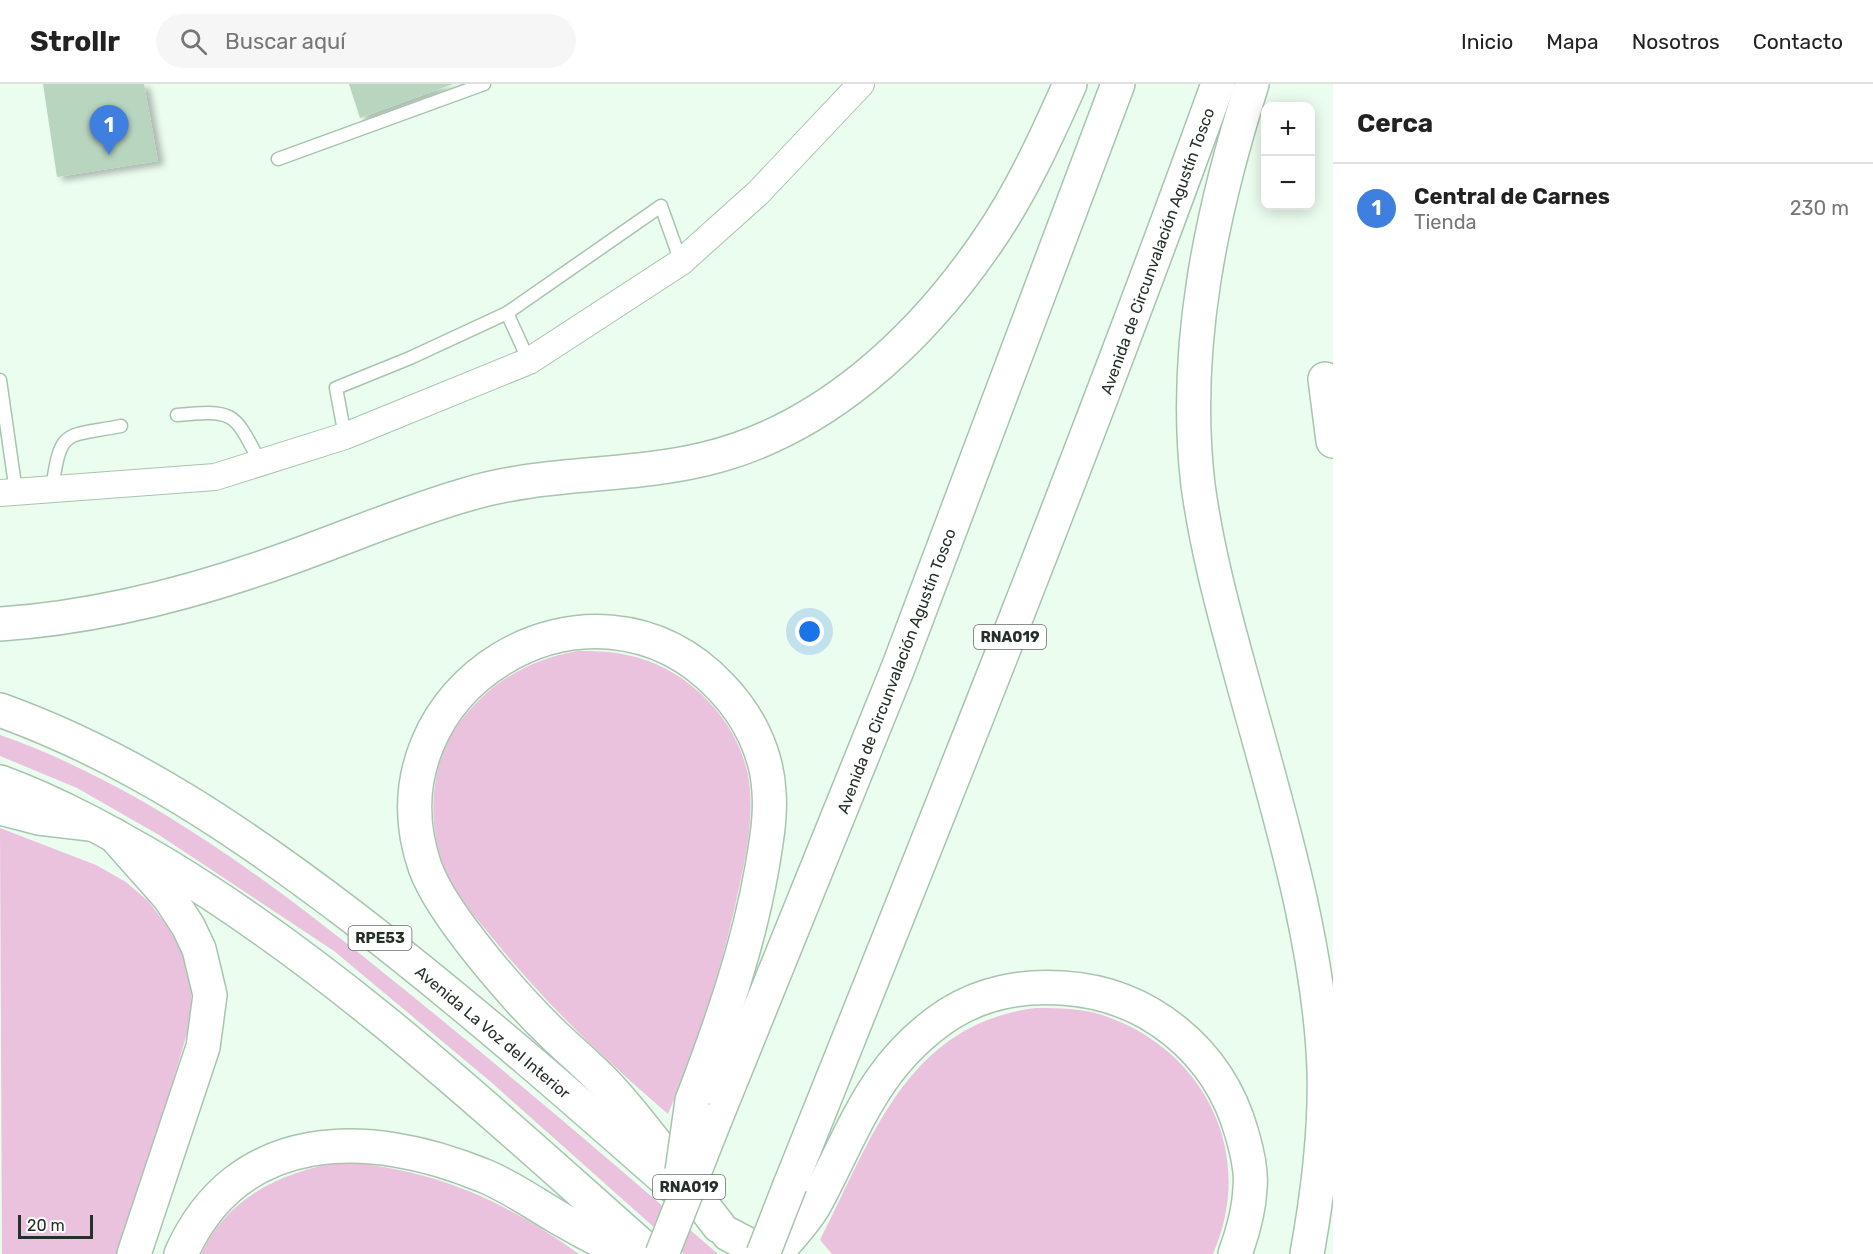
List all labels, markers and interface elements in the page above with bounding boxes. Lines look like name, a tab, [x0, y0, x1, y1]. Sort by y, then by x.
search box	[156, 14, 576, 68]
text: Strollr	[30, 25, 120, 58]
icon: search	[177, 25, 210, 58]
text: Buscar aquí	[225, 28, 346, 55]
text: Inicio	[1461, 29, 1513, 54]
text: Mapa	[1546, 29, 1599, 54]
text: Nosotros	[1632, 29, 1720, 54]
text: Contacto	[1753, 29, 1843, 54]
map controls	[1261, 102, 1315, 210]
button: +	[1261, 102, 1315, 156]
street label: Avenida de Circunvalación Agustín Tosco	[1097, 105, 1218, 397]
pin: 1	[90, 106, 128, 155]
text: Cerca	[1357, 108, 1433, 139]
button: −	[1261, 156, 1315, 210]
text: Central de Carnes	[1414, 183, 1610, 210]
text: 1	[1372, 196, 1381, 220]
text: 230 m	[1790, 196, 1849, 220]
text: Tienda	[1414, 210, 1477, 234]
street label: Avenida de Circunvalación Agustín Tosco	[833, 526, 960, 816]
your location	[795, 617, 824, 646]
road number: RNA019	[974, 625, 1046, 649]
road number: RPE53	[348, 926, 412, 950]
street label: Avenida La Voz del Interior	[411, 962, 574, 1103]
road number: RNA019	[653, 1175, 725, 1199]
scale bar	[18, 1212, 93, 1240]
text: 20 m	[27, 1216, 65, 1235]

